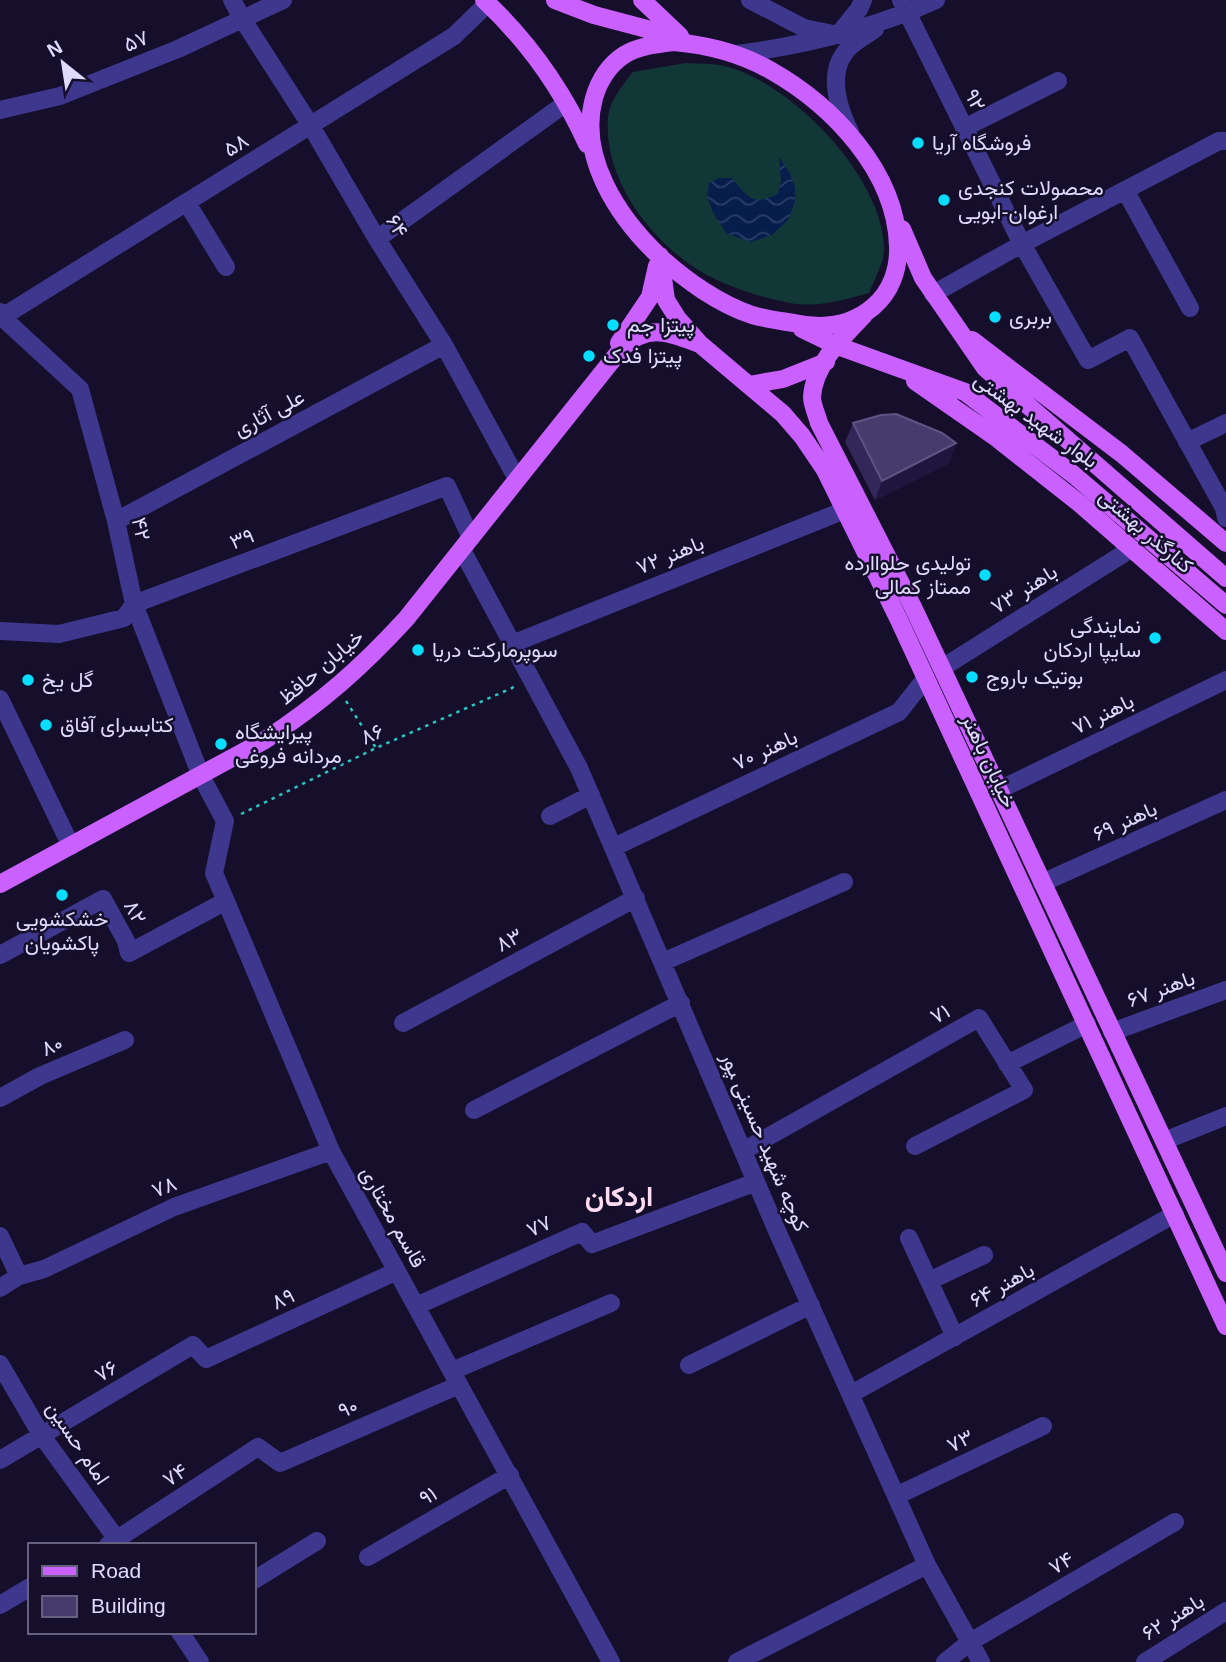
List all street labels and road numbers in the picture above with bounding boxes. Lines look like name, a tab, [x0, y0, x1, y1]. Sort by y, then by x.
street label: ۵۷	[120, 25, 152, 56]
street label: ۹۲	[960, 85, 990, 114]
street label: ۵۸	[219, 128, 252, 161]
street label: ۶۴	[382, 210, 413, 241]
street label: بلوار شهید بهشتی	[969, 367, 1103, 474]
street label: علی آثاری	[230, 384, 309, 442]
street label: کنارگذر بهشتی	[1094, 484, 1198, 579]
street label: ۴۲	[128, 515, 155, 543]
street label: ۳۹	[227, 524, 257, 554]
street label: باهنر ۷۲	[633, 531, 708, 580]
street label: باهنر ۷۳	[986, 559, 1062, 620]
street label: خیابان حافظ	[273, 624, 369, 710]
street label: باهنر ۷۱	[1068, 689, 1138, 740]
street label: خیابان باهنر	[956, 710, 1021, 812]
street label: ۸۶	[357, 718, 387, 749]
street label: باهنر ۷۰	[729, 725, 802, 776]
street label: باهنر ۶۹	[1089, 796, 1161, 847]
street label: ۸۲	[120, 896, 151, 927]
street label: ۸۳	[492, 923, 526, 956]
street label: باهنر ۶۷	[1124, 966, 1198, 1013]
street label: ۷۱	[926, 999, 953, 1028]
street label: ۸۰	[38, 1031, 66, 1060]
street label: کوچه شهید حسینی ‍پور	[714, 1048, 814, 1236]
street label: قاسم مختاری	[354, 1162, 431, 1273]
street label: ۷۸	[148, 1171, 180, 1202]
street label: ۷۷	[523, 1210, 555, 1241]
street label: باهنر ۶۴	[966, 1258, 1039, 1313]
street label: ۸۹	[268, 1283, 298, 1314]
street label: ۷۶	[90, 1355, 121, 1386]
street label: ۹۰	[335, 1393, 361, 1422]
street label: امام حسین	[40, 1397, 115, 1490]
street label: ۷۳	[943, 1424, 977, 1457]
street label: ۷۴	[158, 1458, 191, 1491]
street label: ۹۱	[415, 1482, 441, 1510]
street label: ۷۴	[1044, 1547, 1077, 1579]
street label: باهنر ۶۲	[1138, 1589, 1209, 1646]

